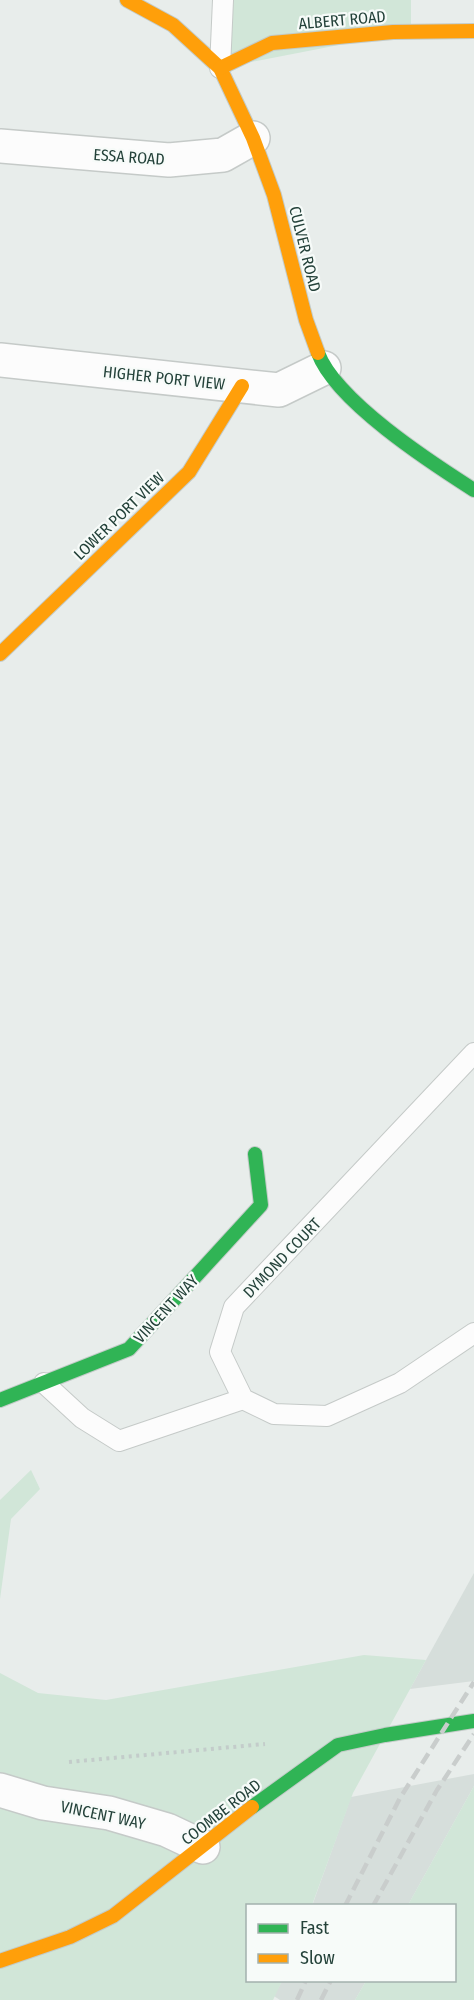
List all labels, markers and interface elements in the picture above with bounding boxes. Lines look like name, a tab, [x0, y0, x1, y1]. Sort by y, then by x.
street label: ALBERT ROAD	[298, 7, 386, 33]
street label: ESSA ROAD	[93, 145, 165, 169]
street label: CULVER ROAD	[285, 204, 325, 294]
street label: HIGHER PORT VIEW	[102, 362, 226, 394]
street label: LOWER PORT VIEW	[70, 468, 168, 564]
street label: DYMOND COURT	[239, 1214, 325, 1302]
street label: VINCENT WAY	[130, 1271, 202, 1347]
street label: COOMBE ROAD	[178, 1775, 264, 1849]
street label: VINCENT WAY	[59, 1797, 147, 1833]
legend	[246, 1904, 456, 1982]
text: Fast	[300, 1917, 329, 1939]
text: Slow	[300, 1947, 335, 1969]

